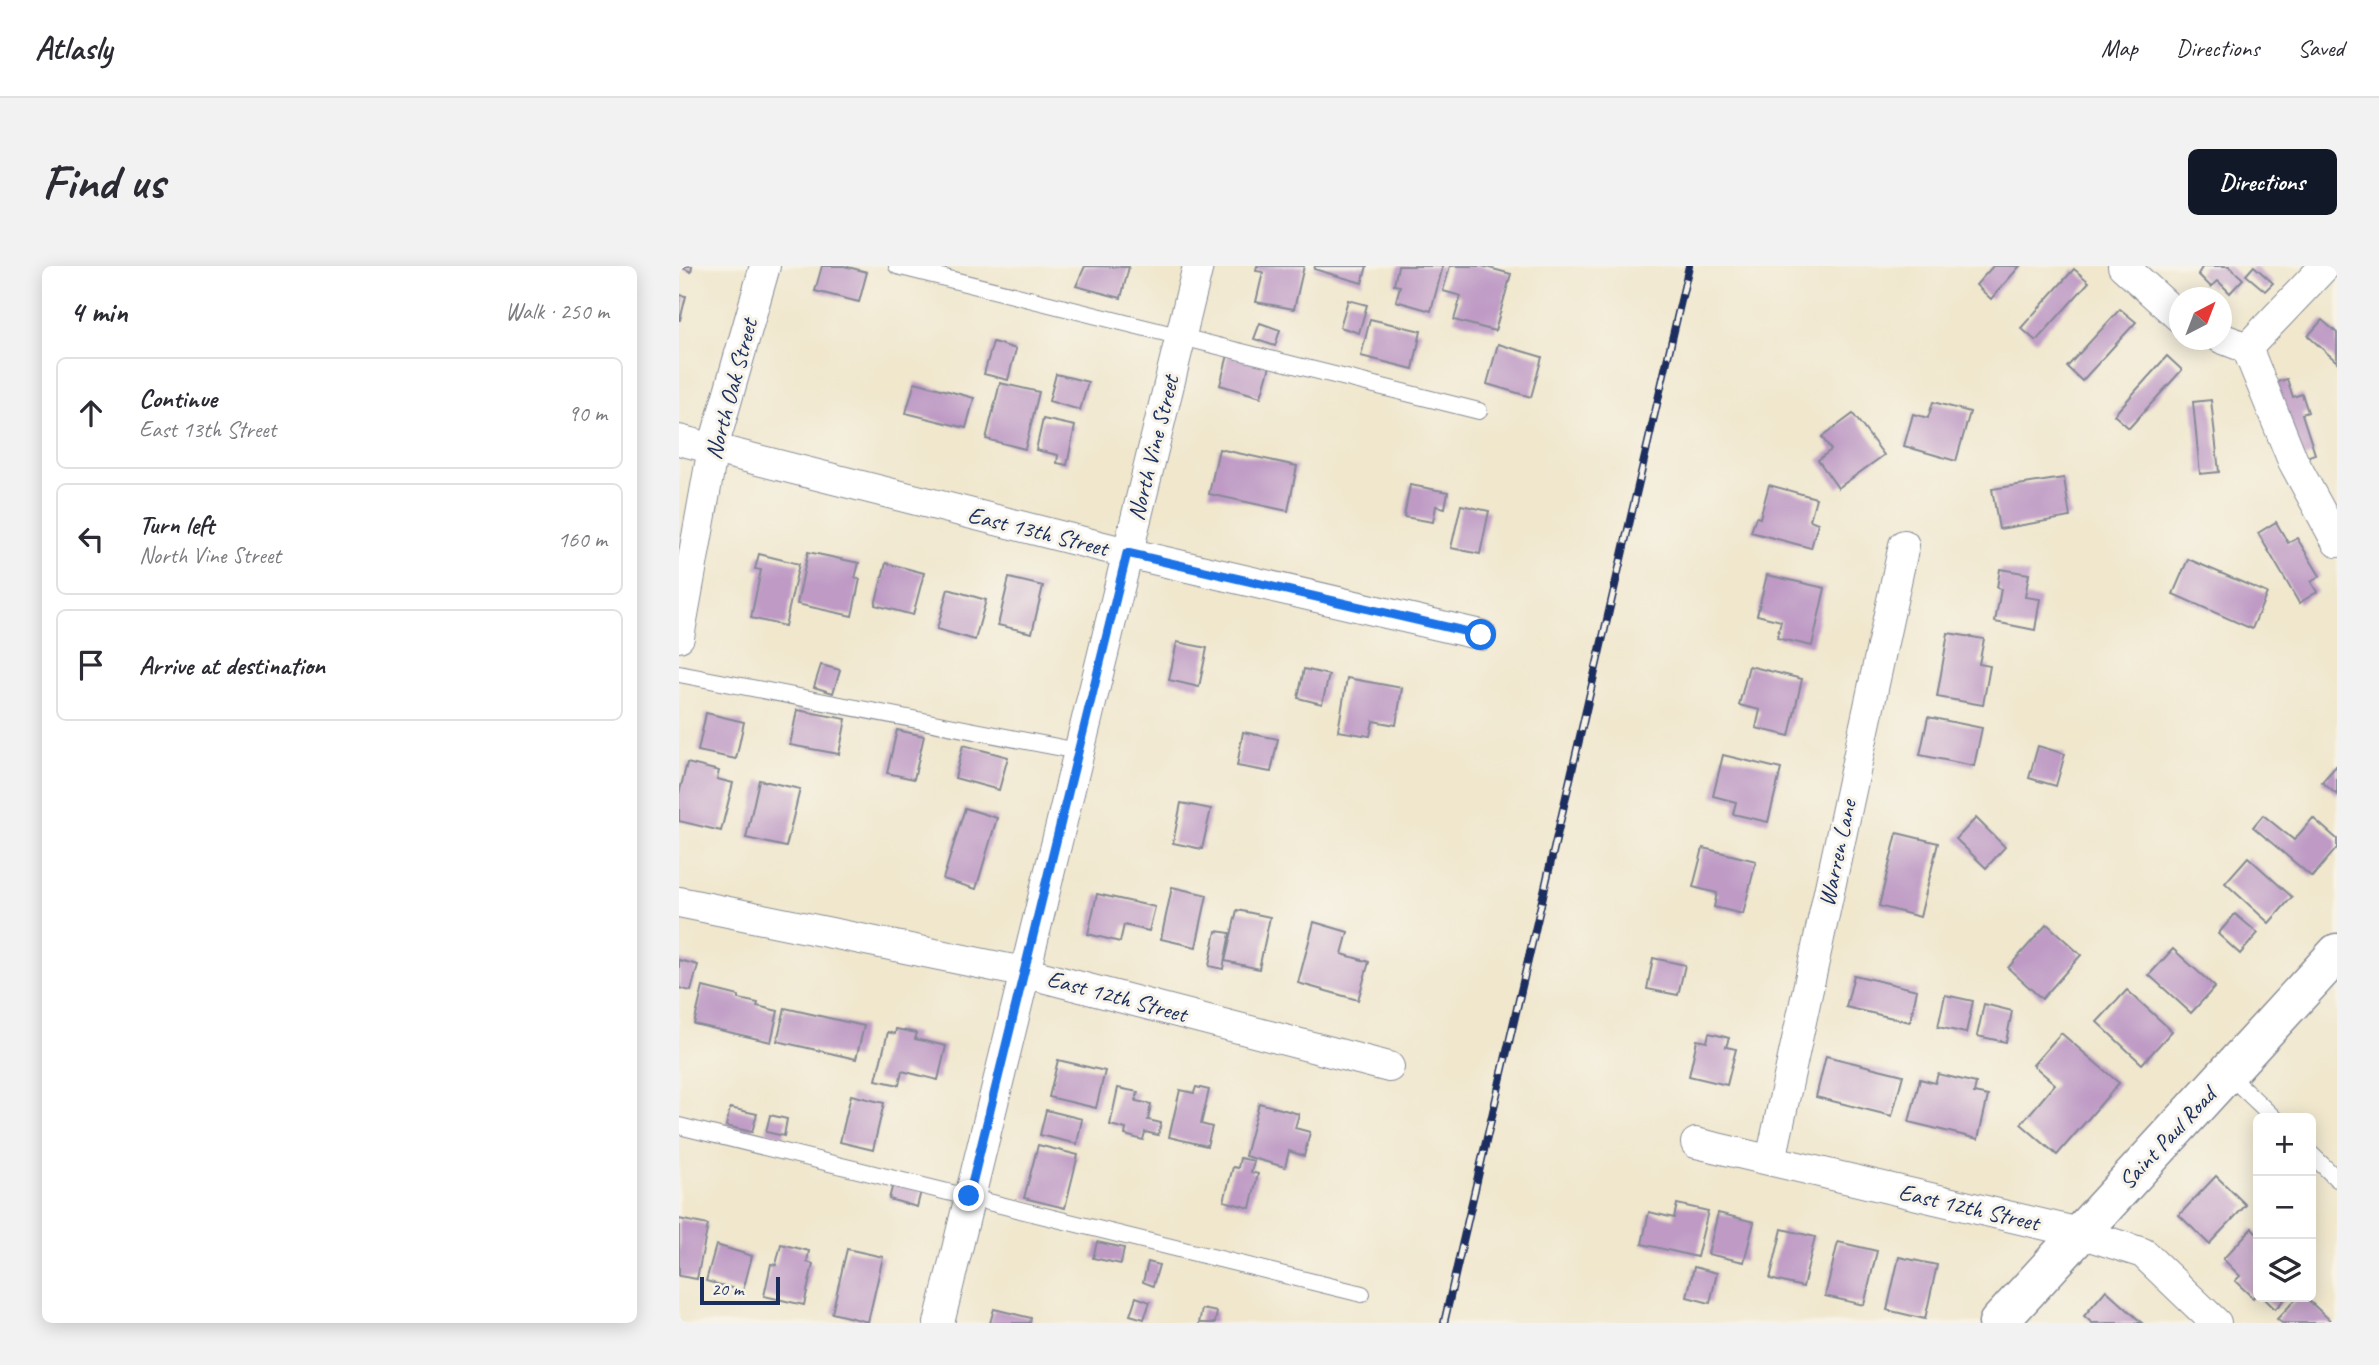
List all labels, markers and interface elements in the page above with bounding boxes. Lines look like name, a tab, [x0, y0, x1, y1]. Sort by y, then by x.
text: Atlasly	[35, 27, 112, 69]
text: Map	[2101, 33, 2138, 63]
text: Directions	[2176, 33, 2259, 63]
text: Saved	[2297, 33, 2344, 63]
button: Directions	[2188, 149, 2337, 215]
text: Find us	[42, 151, 164, 213]
north arrow	[2169, 287, 2232, 350]
text: 4 min	[70, 293, 127, 331]
text: Walk · 250 m	[505, 297, 609, 326]
street label: North Oak Street	[698, 314, 765, 462]
street label: North Vine Street	[1121, 371, 1186, 523]
text: Continue	[139, 382, 217, 415]
icon: ahead	[72, 394, 110, 432]
text: 90 m	[568, 399, 607, 428]
text: East 13th Street	[139, 415, 276, 444]
street label: East 13th Street	[965, 499, 1113, 563]
text: Turn left	[139, 508, 214, 541]
icon: left	[72, 520, 110, 558]
text: 160 m	[558, 525, 607, 554]
text: North Vine Street	[139, 541, 281, 570]
route start	[1465, 619, 1496, 650]
icon: arrive	[72, 646, 110, 684]
text: Arrive at destination	[139, 649, 325, 682]
street label: Warren Lane	[1811, 795, 1863, 909]
street label: East 12th Street	[1044, 963, 1192, 1030]
street label: Saint Paul Road	[2112, 1078, 2224, 1195]
map controls	[2253, 1113, 2316, 1302]
button: +	[2253, 1113, 2316, 1176]
street label: East 12th Street	[1896, 1176, 2044, 1238]
button: −	[2253, 1176, 2316, 1239]
route end	[953, 1180, 984, 1211]
button: layers	[2253, 1239, 2316, 1302]
scale bar	[700, 1274, 781, 1306]
text: 20 m	[711, 1277, 743, 1301]

